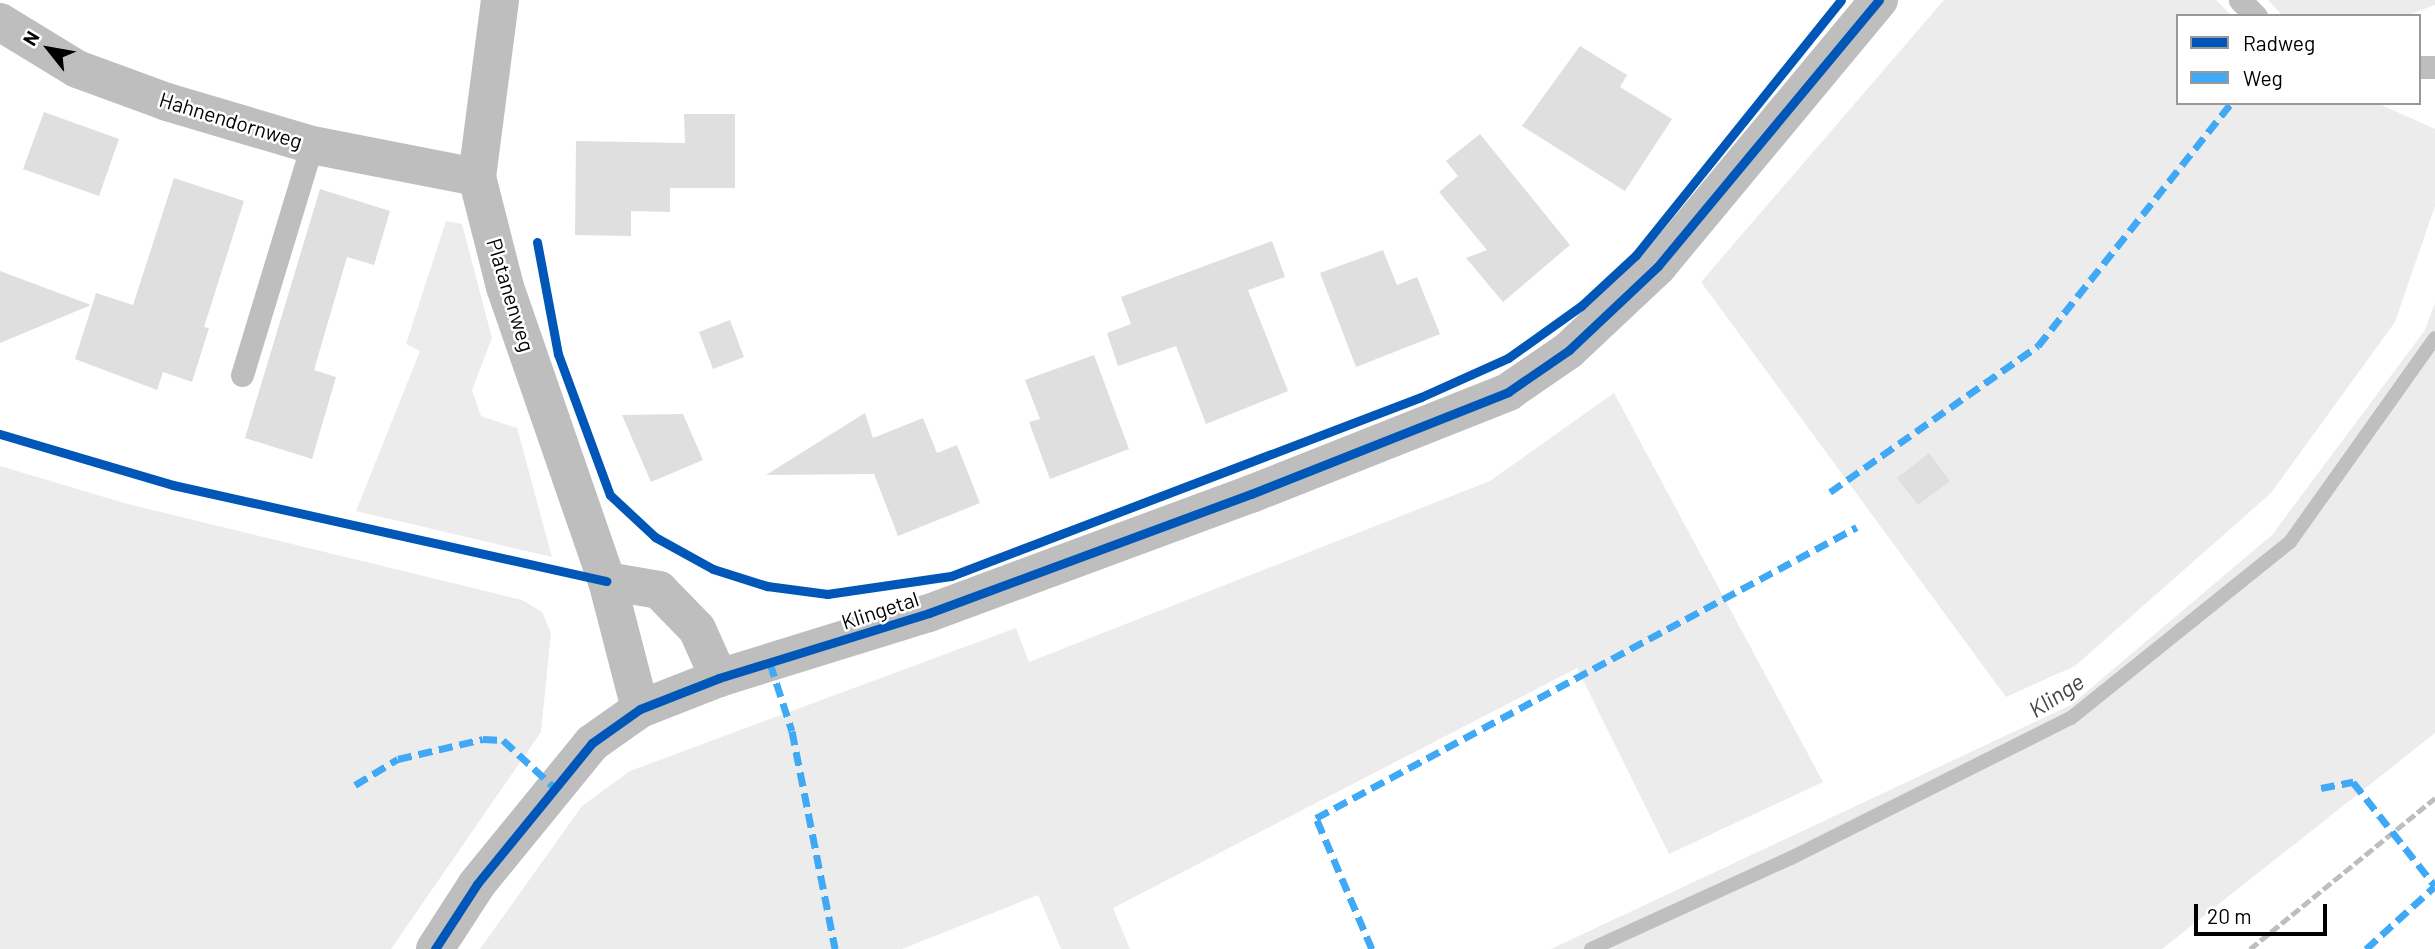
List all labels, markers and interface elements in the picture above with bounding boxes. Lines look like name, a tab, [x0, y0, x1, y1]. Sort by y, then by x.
north arrow	[14, 14, 84, 84]
legend	[2176, 14, 2421, 105]
text: N	[17, 27, 44, 49]
text: Radweg	[2243, 30, 2315, 55]
text: Weg	[2243, 65, 2283, 90]
street label: Hahnendornweg	[156, 86, 306, 154]
street label: Platanenweg	[482, 235, 540, 355]
street label: Klingetal	[838, 586, 922, 634]
water label: Klinge	[2023, 667, 2089, 723]
scale bar	[2197, 890, 2330, 934]
text: 20 m	[2207, 903, 2252, 928]

